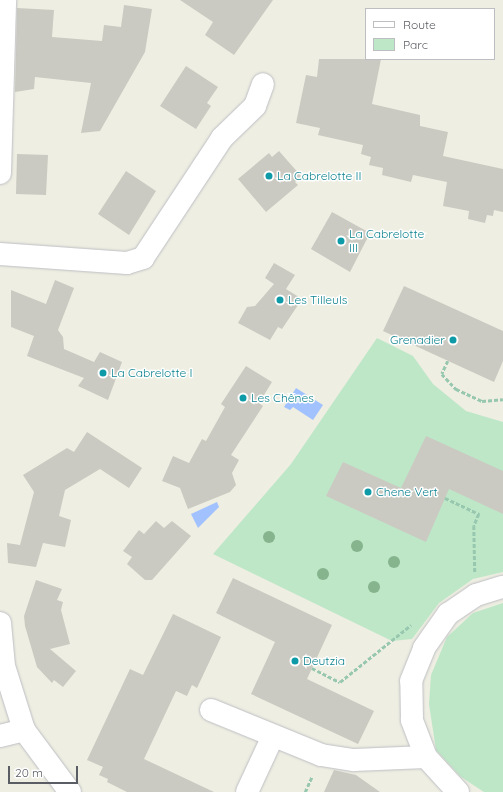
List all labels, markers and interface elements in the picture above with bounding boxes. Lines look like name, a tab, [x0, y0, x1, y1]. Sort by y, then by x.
legend	[365, 8, 495, 60]
text: Route	[403, 17, 436, 32]
text: Parc	[403, 37, 428, 52]
place label: La Cabrelotte II	[277, 169, 361, 183]
marker: La Cabrelotte II	[264, 171, 274, 181]
place label: La Cabrelotte III	[349, 227, 424, 255]
marker: La Cabrelotte III	[336, 236, 346, 246]
place label: Les Tilleuls	[288, 293, 347, 307]
marker: Les Tilleuls	[275, 295, 285, 305]
place label: Grenadier	[390, 333, 445, 347]
marker: Grenadier	[448, 335, 458, 345]
place label: La Cabrelotte I	[111, 366, 192, 380]
marker: La Cabrelotte I	[98, 368, 108, 378]
place label: Les Chênes	[251, 391, 314, 405]
marker: Les Chênes	[238, 393, 248, 403]
place label: Chene Vert	[376, 485, 438, 499]
marker: Chene Vert	[363, 487, 373, 497]
place label: Deutzia	[303, 654, 345, 668]
marker: Deutzia	[290, 656, 300, 666]
scale bar	[10, 758, 80, 784]
text: 20 m	[15, 765, 43, 780]

